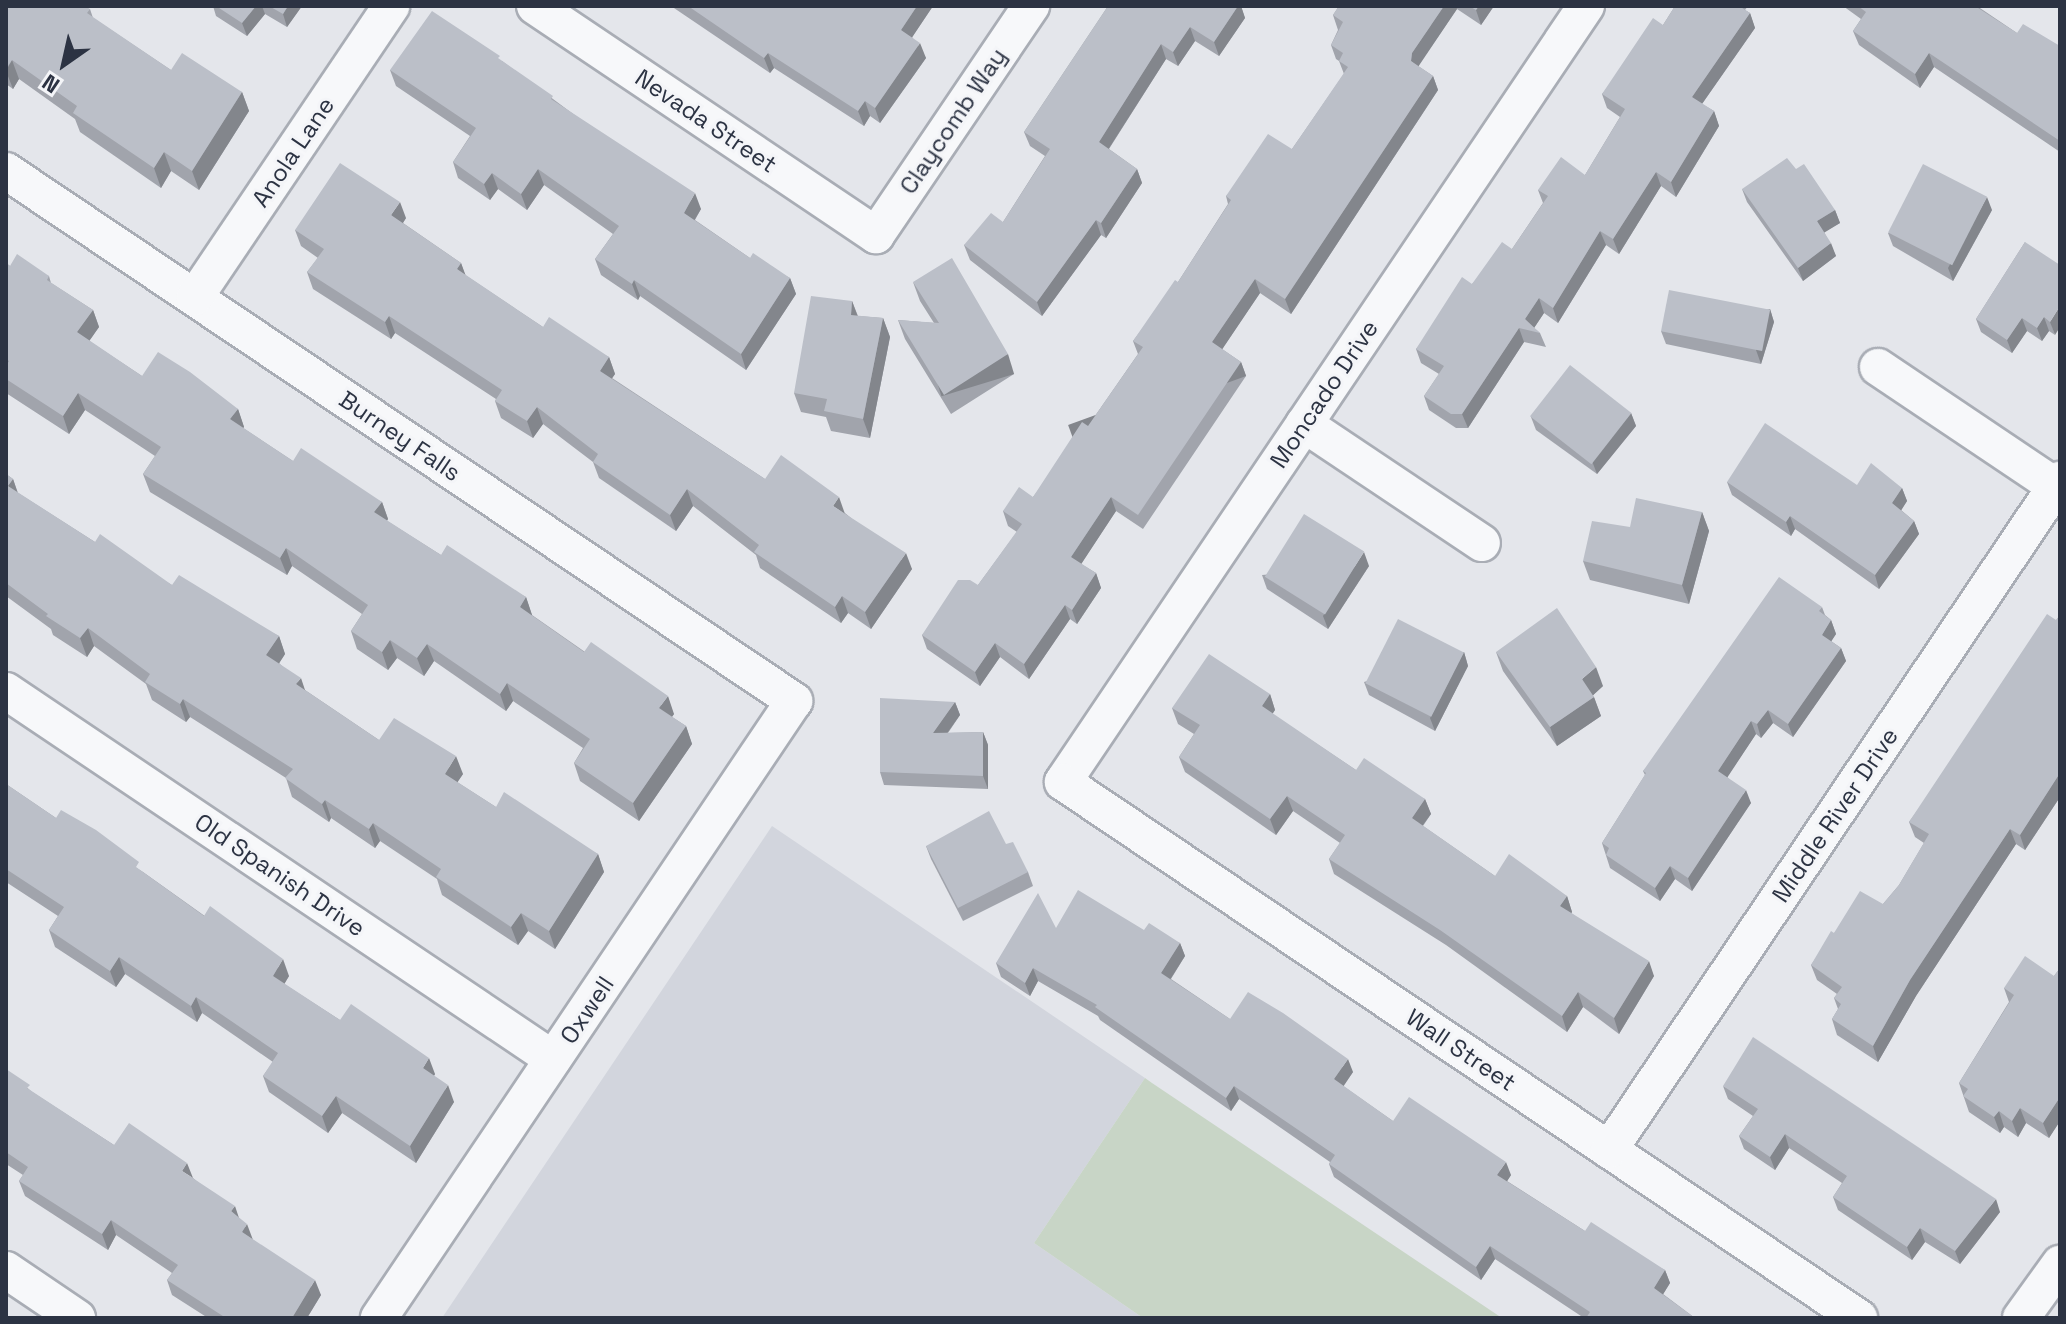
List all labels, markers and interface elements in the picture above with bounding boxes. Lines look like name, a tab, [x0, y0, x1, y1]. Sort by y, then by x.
north arrow	[24, 24, 104, 104]
street label: Claycomb Way	[894, 43, 1012, 199]
street label: Nevada Street	[630, 63, 782, 179]
text: N	[37, 68, 65, 100]
street label: Anola Lane	[246, 92, 340, 212]
street label: Moncado Drive	[1264, 315, 1384, 473]
street label: Burney Falls	[334, 385, 466, 487]
street label: Middle River Drive	[1766, 722, 1904, 908]
street label: Old Spanish Drive	[189, 807, 371, 943]
street label: Oxwell	[554, 971, 620, 1049]
street label: Wall Street	[1401, 1003, 1521, 1097]

